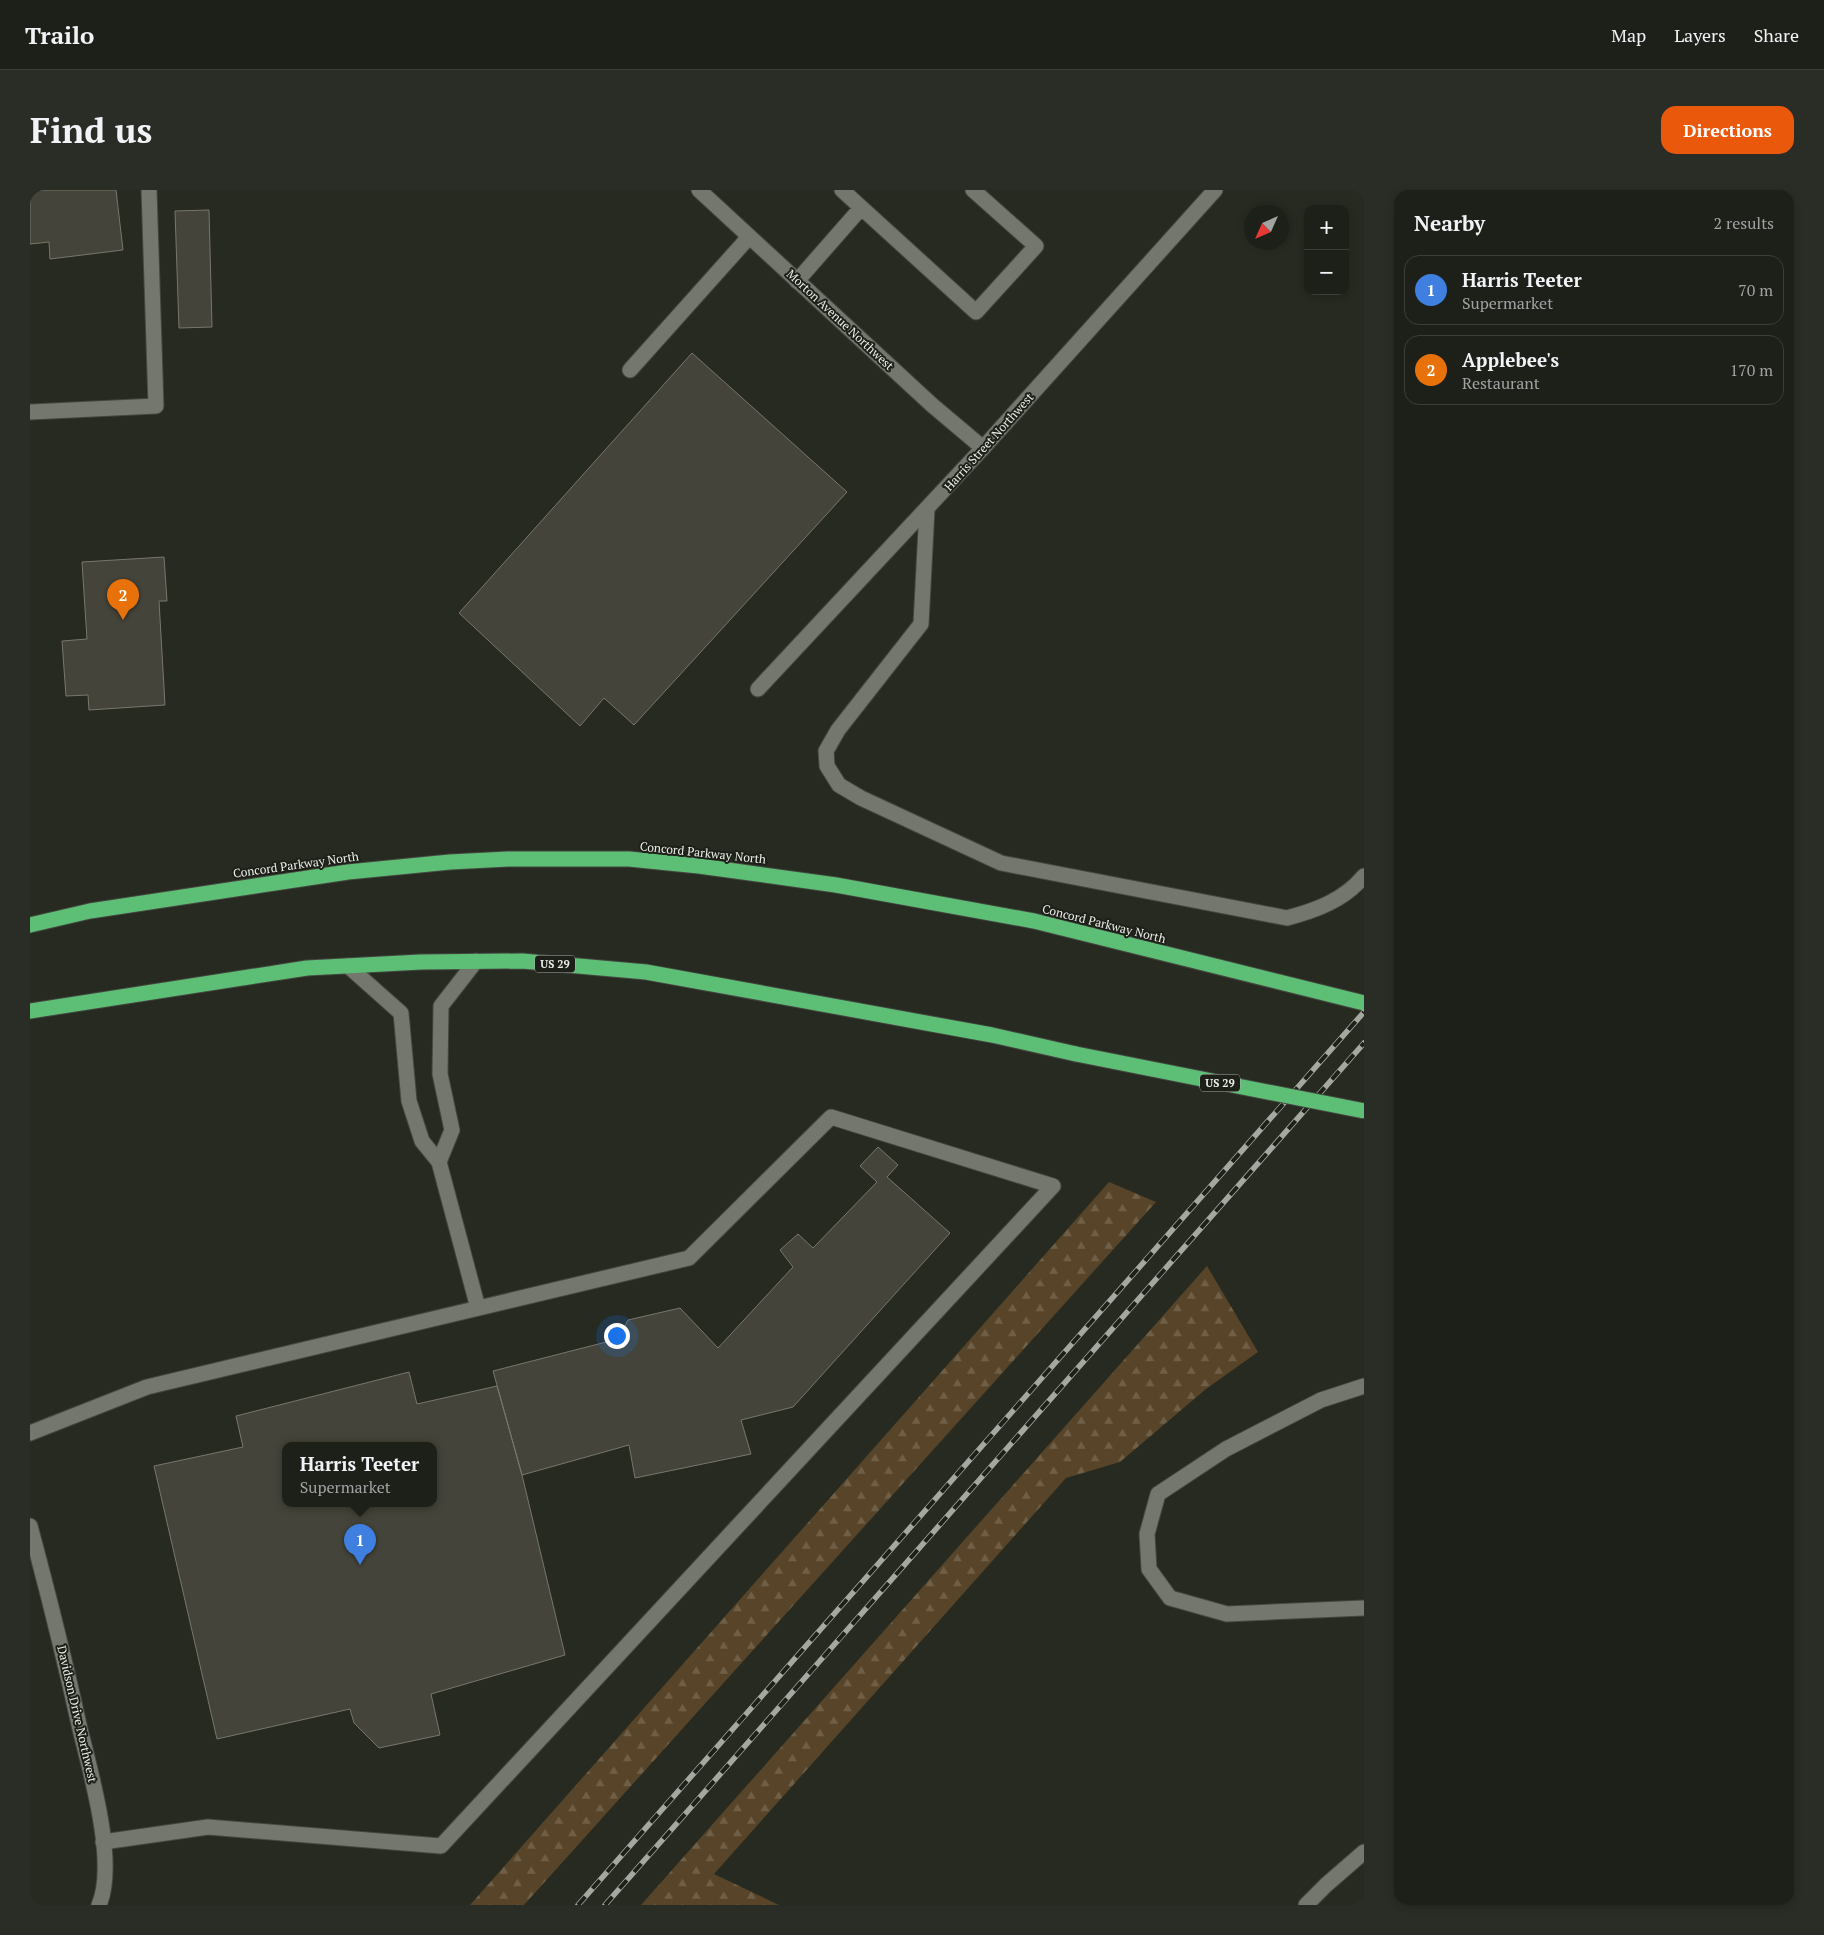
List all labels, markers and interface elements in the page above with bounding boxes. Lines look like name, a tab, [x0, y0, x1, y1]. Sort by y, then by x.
text: Trailo	[25, 19, 94, 51]
text: Map	[1611, 23, 1646, 47]
text: Layers	[1674, 23, 1726, 47]
text: Share	[1754, 23, 1799, 47]
button: Directions	[1661, 106, 1794, 154]
text: Find us	[30, 107, 152, 153]
north arrow	[1244, 205, 1289, 250]
map controls	[1304, 205, 1349, 295]
button: +	[1304, 205, 1349, 250]
text: Nearby	[1414, 209, 1485, 237]
text: 2 results	[1714, 212, 1774, 234]
button: −	[1304, 250, 1349, 295]
street label: Morton Avenue Northwest	[784, 266, 897, 373]
text: Harris Teeter	[1462, 267, 1582, 292]
text: 1	[1426, 279, 1436, 301]
text: 70 m	[1738, 279, 1773, 301]
text: Supermarket	[1462, 292, 1553, 314]
text: Applebee's	[1462, 347, 1559, 372]
text: 2	[1426, 359, 1436, 381]
text: 170 m	[1730, 359, 1773, 381]
text: Restaurant	[1462, 372, 1540, 394]
street label: Harris Street Northwest	[941, 389, 1037, 494]
pin: 2	[107, 579, 139, 620]
street label: Concord Parkway North	[639, 838, 767, 867]
street label: Concord Parkway North	[232, 848, 360, 881]
street label: Concord Parkway North	[1041, 901, 1167, 946]
road number: US 29	[535, 956, 575, 972]
road number: US 29	[1200, 1074, 1240, 1091]
your location	[604, 1323, 630, 1349]
popup	[282, 1442, 437, 1507]
text: Harris Teeter	[300, 1451, 419, 1476]
text: Supermarket	[300, 1476, 391, 1498]
pin: 1	[344, 1524, 376, 1565]
street label: Davidson Drive Northwest	[54, 1644, 101, 1784]

